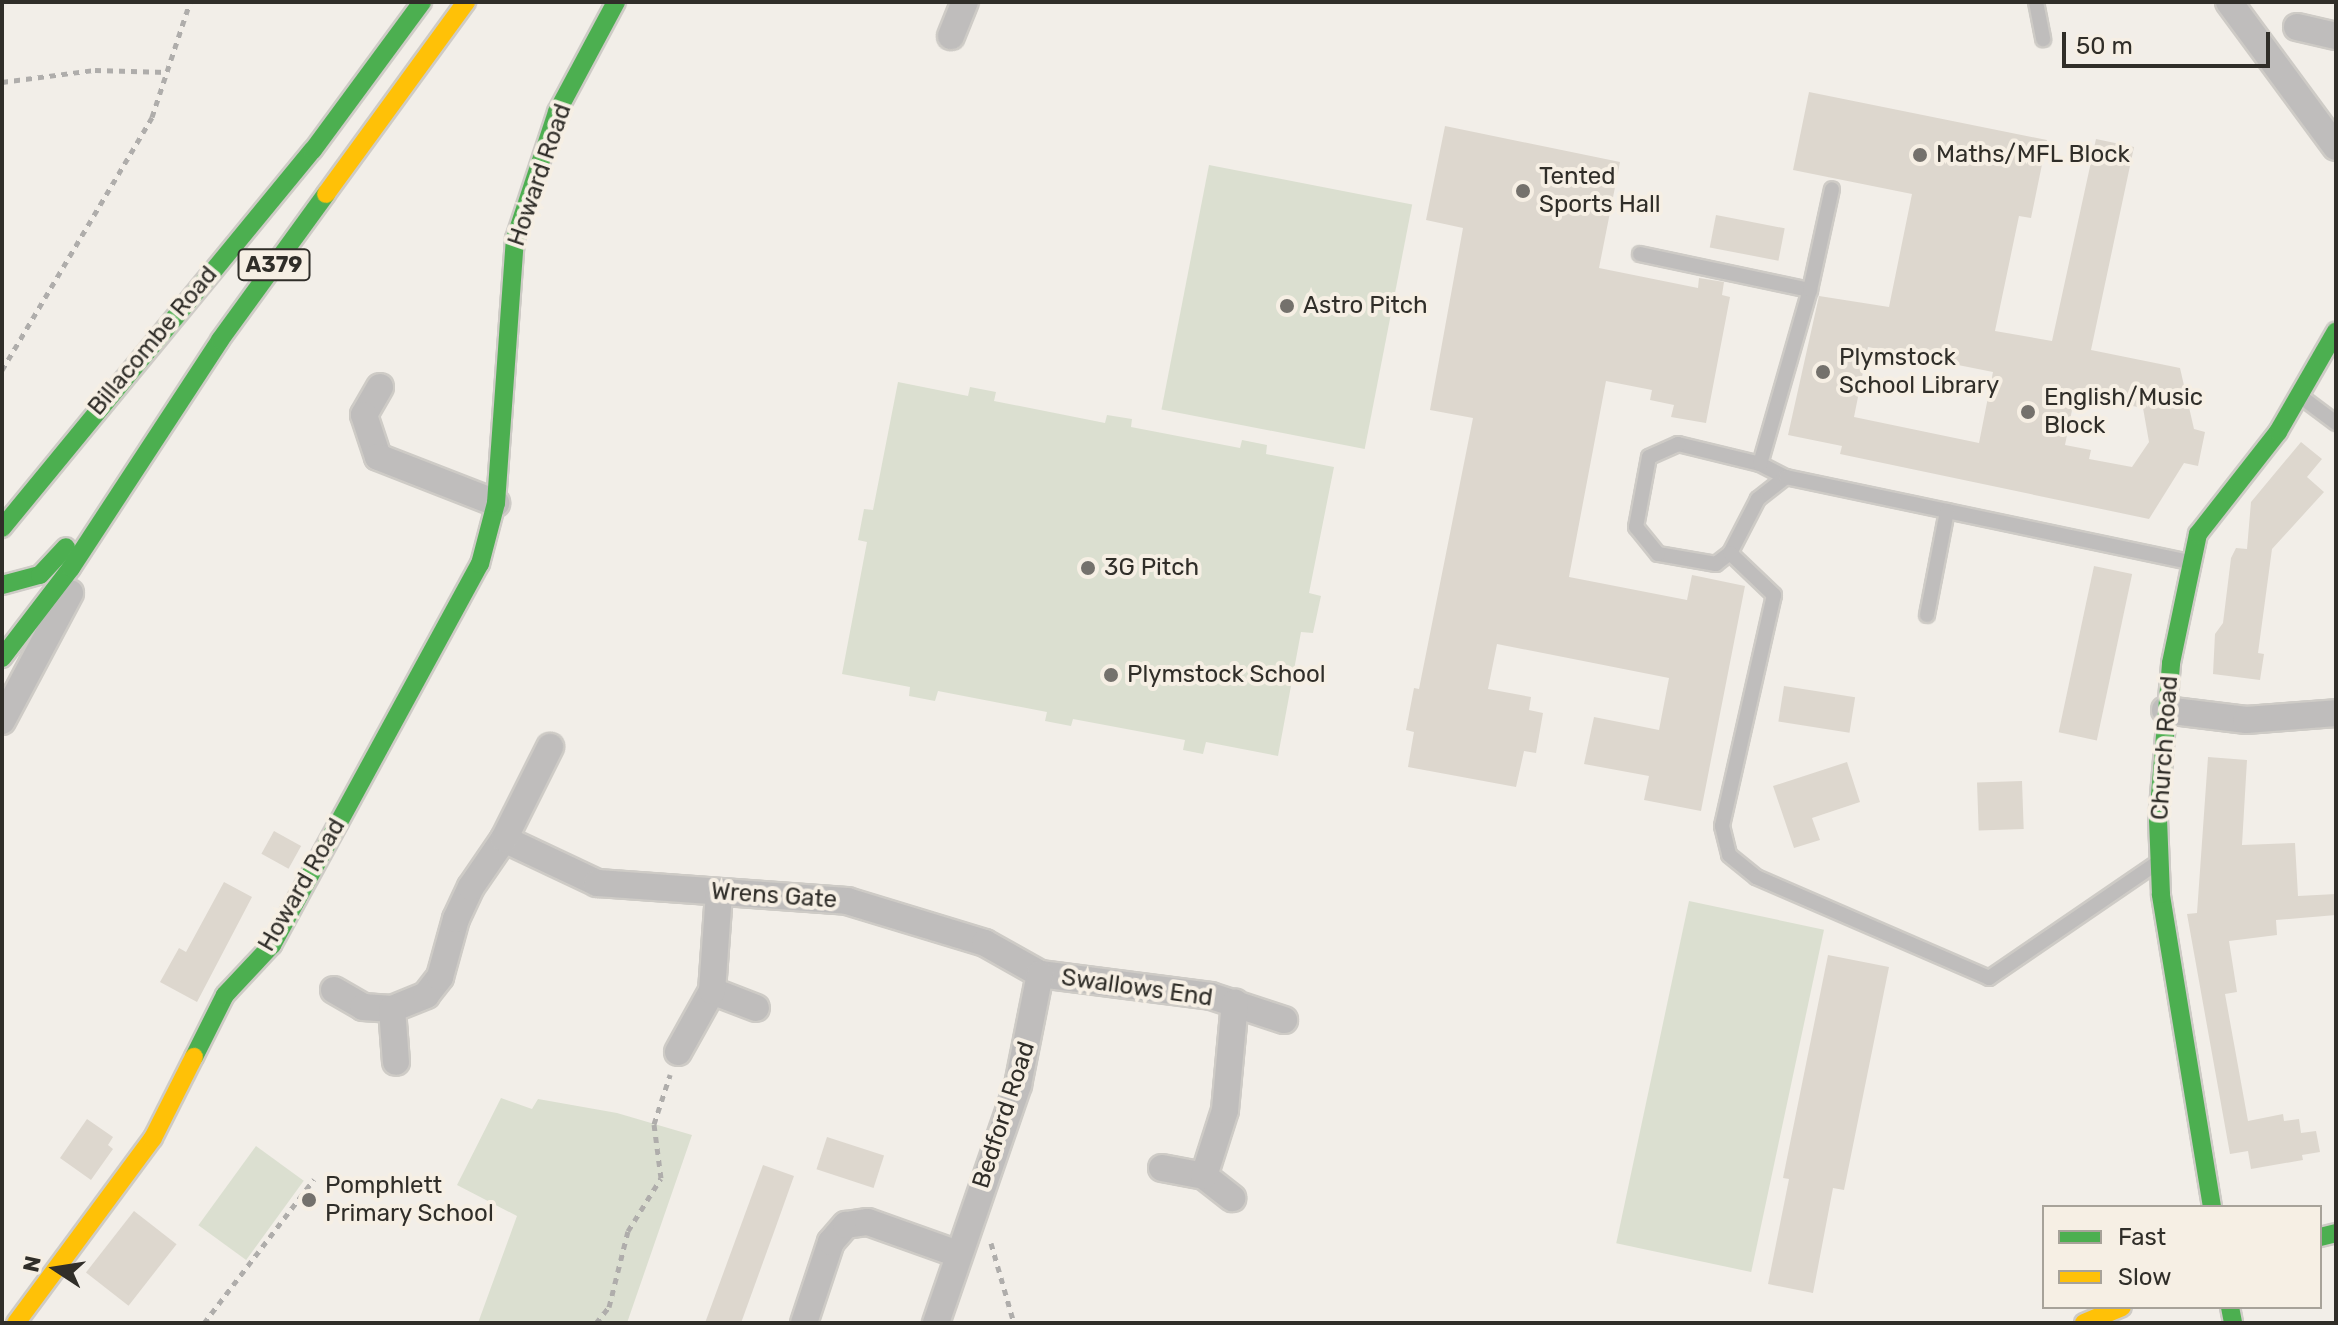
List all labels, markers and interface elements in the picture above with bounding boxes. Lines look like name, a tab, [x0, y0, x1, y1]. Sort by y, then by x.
scale bar	[2066, 16, 2274, 66]
text: 50 m	[2076, 32, 2133, 60]
street label: Howard Road	[502, 100, 578, 250]
place label: Maths/MFL Block	[1936, 141, 2130, 169]
marker: Maths/MFL Block	[1911, 146, 1929, 164]
place label: Tented Sports Hall	[1539, 163, 1661, 219]
marker: Tented Sports Hall	[1514, 182, 1532, 200]
road number: A379	[236, 247, 312, 283]
street label: Billacombe Road	[82, 261, 224, 421]
place label: Astro Pitch	[1303, 292, 1428, 320]
marker: Astro Pitch	[1278, 297, 1296, 315]
place label: Plymstock School Library	[1839, 344, 1999, 400]
marker: Plymstock School Library	[1814, 363, 1832, 381]
place label: English/Music Block	[2044, 384, 2203, 440]
marker: English/Music Block	[2019, 403, 2037, 421]
place label: 3G Pitch	[1104, 554, 1199, 582]
marker: 3G Pitch	[1079, 559, 1097, 577]
place label: Plymstock School	[1127, 661, 1326, 689]
marker: Plymstock School	[1102, 666, 1120, 684]
street label: Church Road	[2146, 675, 2184, 821]
street label: Howard Road	[252, 813, 352, 957]
street label: Wrens Gate	[710, 877, 838, 915]
street label: Swallows End	[1059, 963, 1215, 1013]
street label: Bedford Road	[967, 1038, 1041, 1192]
place label: Pomphlett Primary School	[325, 1172, 494, 1228]
marker: Pomphlett Primary School	[300, 1191, 318, 1209]
legend	[2042, 1205, 2322, 1309]
text: Fast	[2118, 1223, 2166, 1251]
north arrow	[16, 1229, 96, 1309]
text: N	[17, 1253, 47, 1274]
text: Slow	[2118, 1263, 2171, 1291]

